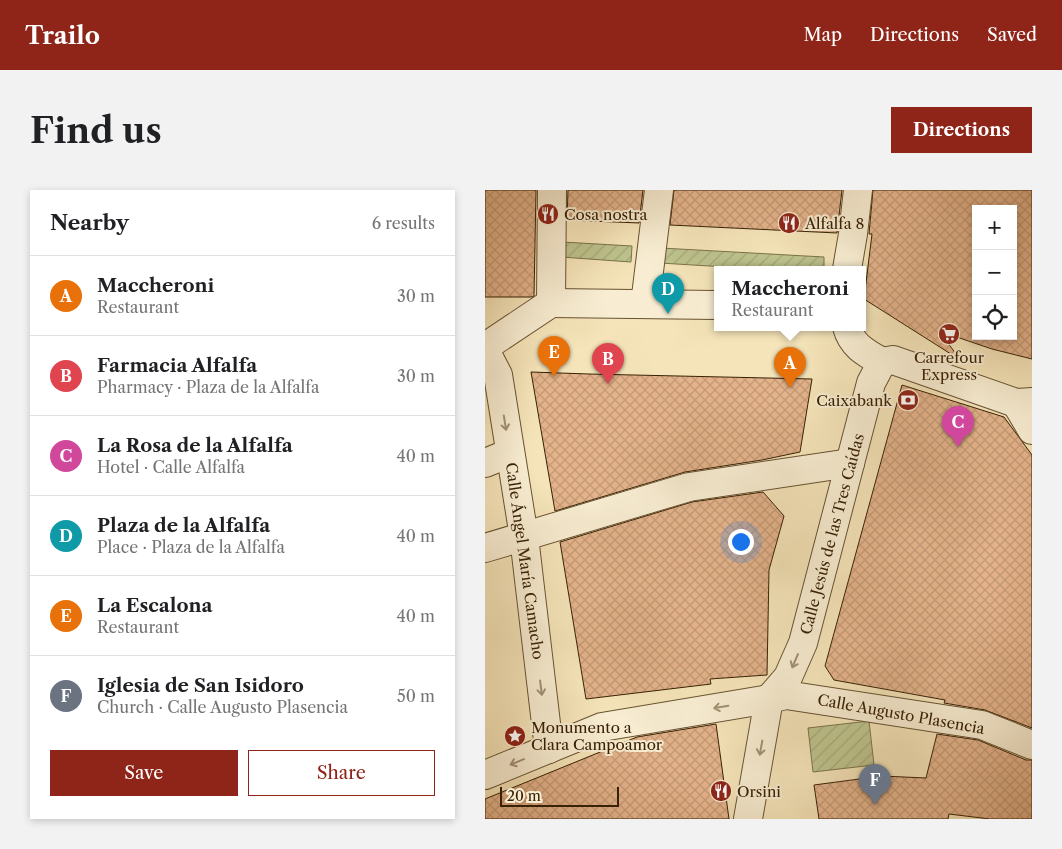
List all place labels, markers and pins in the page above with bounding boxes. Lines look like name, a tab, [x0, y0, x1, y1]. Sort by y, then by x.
restaurant icon: Cosa nostra	[536, 202, 560, 226]
place label: Cosa nostra	[564, 205, 648, 224]
restaurant icon: Alfalfa 8	[777, 211, 801, 235]
place label: Alfalfa 8	[804, 214, 864, 233]
pin: D	[652, 273, 684, 314]
supermarket icon: Carrefour Express	[937, 322, 961, 346]
pin: E	[538, 336, 570, 377]
pin: B	[592, 343, 624, 384]
pin: A	[774, 347, 806, 388]
place label: Carrefour Express	[914, 348, 985, 384]
bank icon: Caixabank	[896, 388, 920, 412]
place label: Caixabank	[816, 391, 893, 410]
pin: C	[942, 406, 974, 447]
place label: Monumento a Clara Campoamor	[531, 718, 663, 754]
place icon: Monumento a Clara Campoamor	[503, 724, 527, 748]
pin: F	[859, 764, 891, 805]
restaurant icon: Orsini	[709, 779, 733, 803]
place label: Orsini	[737, 782, 781, 801]

